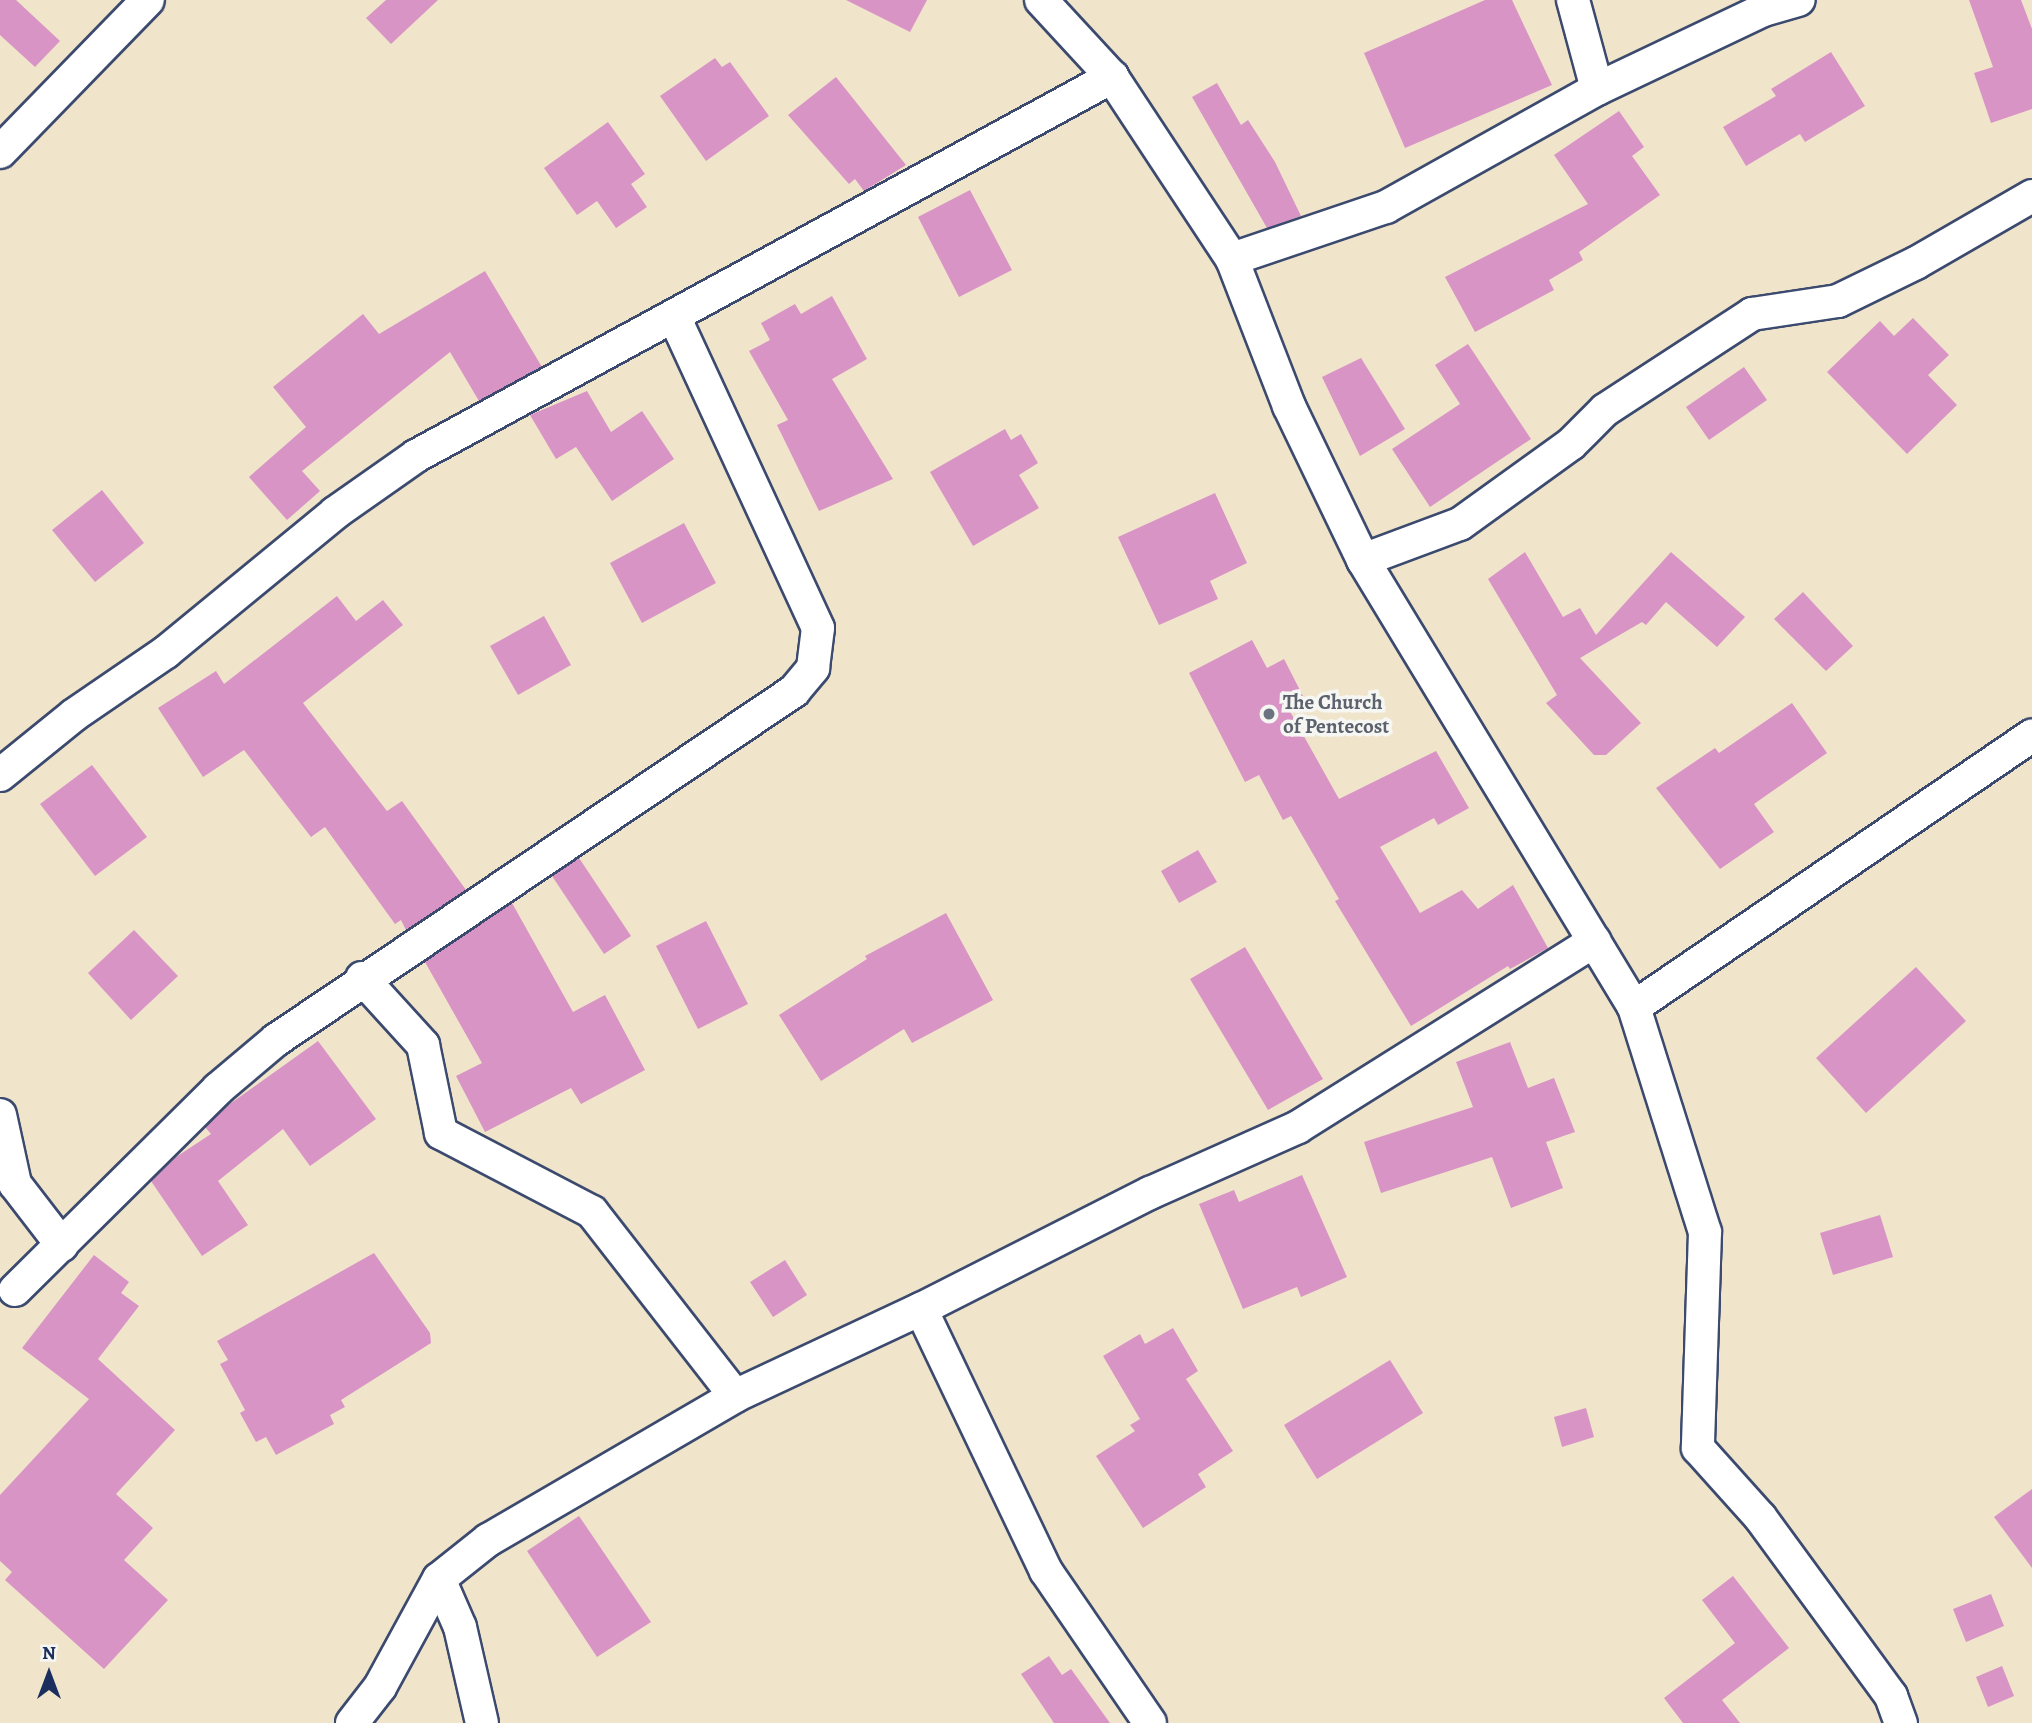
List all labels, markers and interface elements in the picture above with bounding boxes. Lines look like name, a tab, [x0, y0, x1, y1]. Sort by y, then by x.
place label: The Church of Pentecost	[1283, 689, 1389, 739]
marker: The Church of Pentecost	[1261, 706, 1277, 722]
north arrow	[14, 1639, 84, 1709]
text: N	[42, 1640, 56, 1666]

